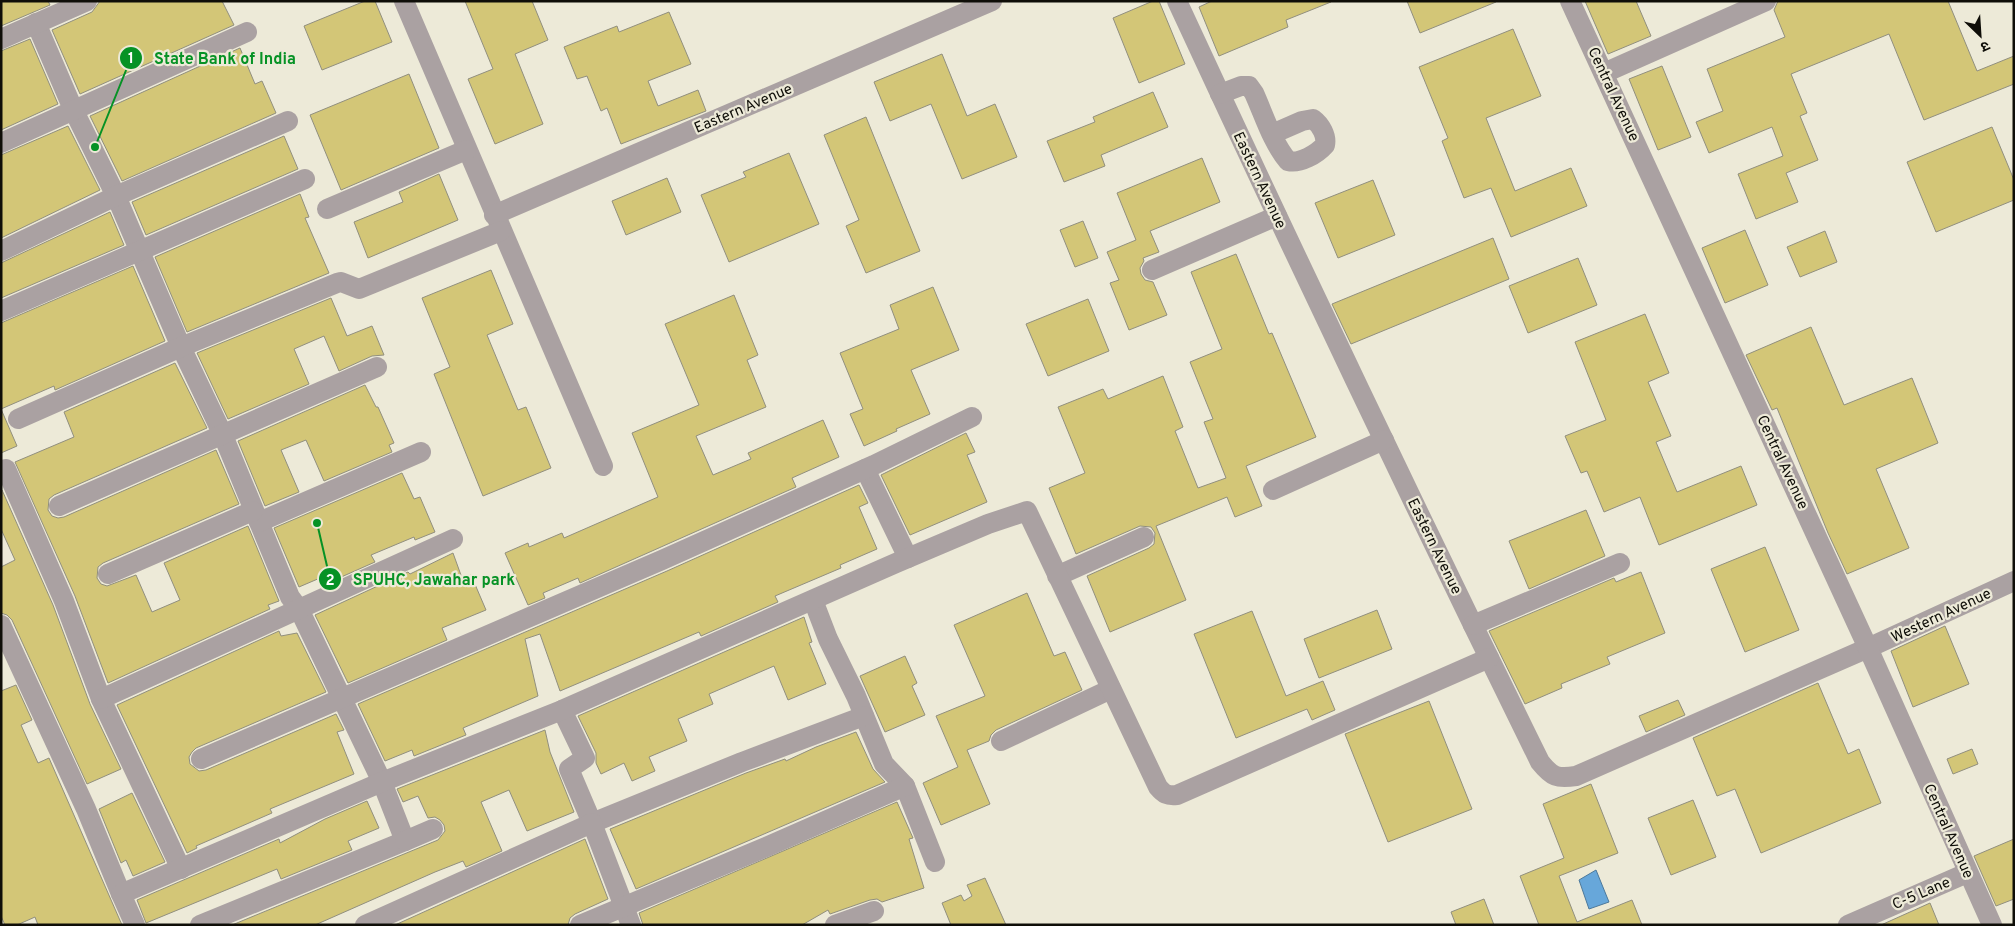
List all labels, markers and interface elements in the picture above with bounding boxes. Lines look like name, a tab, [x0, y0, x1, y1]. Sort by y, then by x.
north arrow	[1955, 10, 2005, 60]
text: उ	[1977, 36, 1992, 55]
callout: State Bank of India	[119, 43, 306, 74]
street label: Central Avenue	[1583, 45, 1643, 145]
text: 1	[128, 50, 134, 69]
text: State Bank of India	[154, 50, 296, 70]
street label: Eastern Avenue	[692, 80, 795, 139]
street label: Eastern Avenue	[1228, 129, 1289, 232]
street label: Central Avenue	[1752, 413, 1812, 513]
street label: Eastern Avenue	[1402, 495, 1465, 598]
callout: SPUHC, Jawahar park	[318, 564, 525, 595]
text: SPUHC, Jawahar park	[353, 571, 515, 591]
text: 2	[325, 572, 335, 591]
street label: Western Avenue	[1889, 585, 1995, 648]
street label: Central Avenue	[1918, 781, 1977, 882]
street label: C-5 Lane	[1890, 874, 1954, 915]

